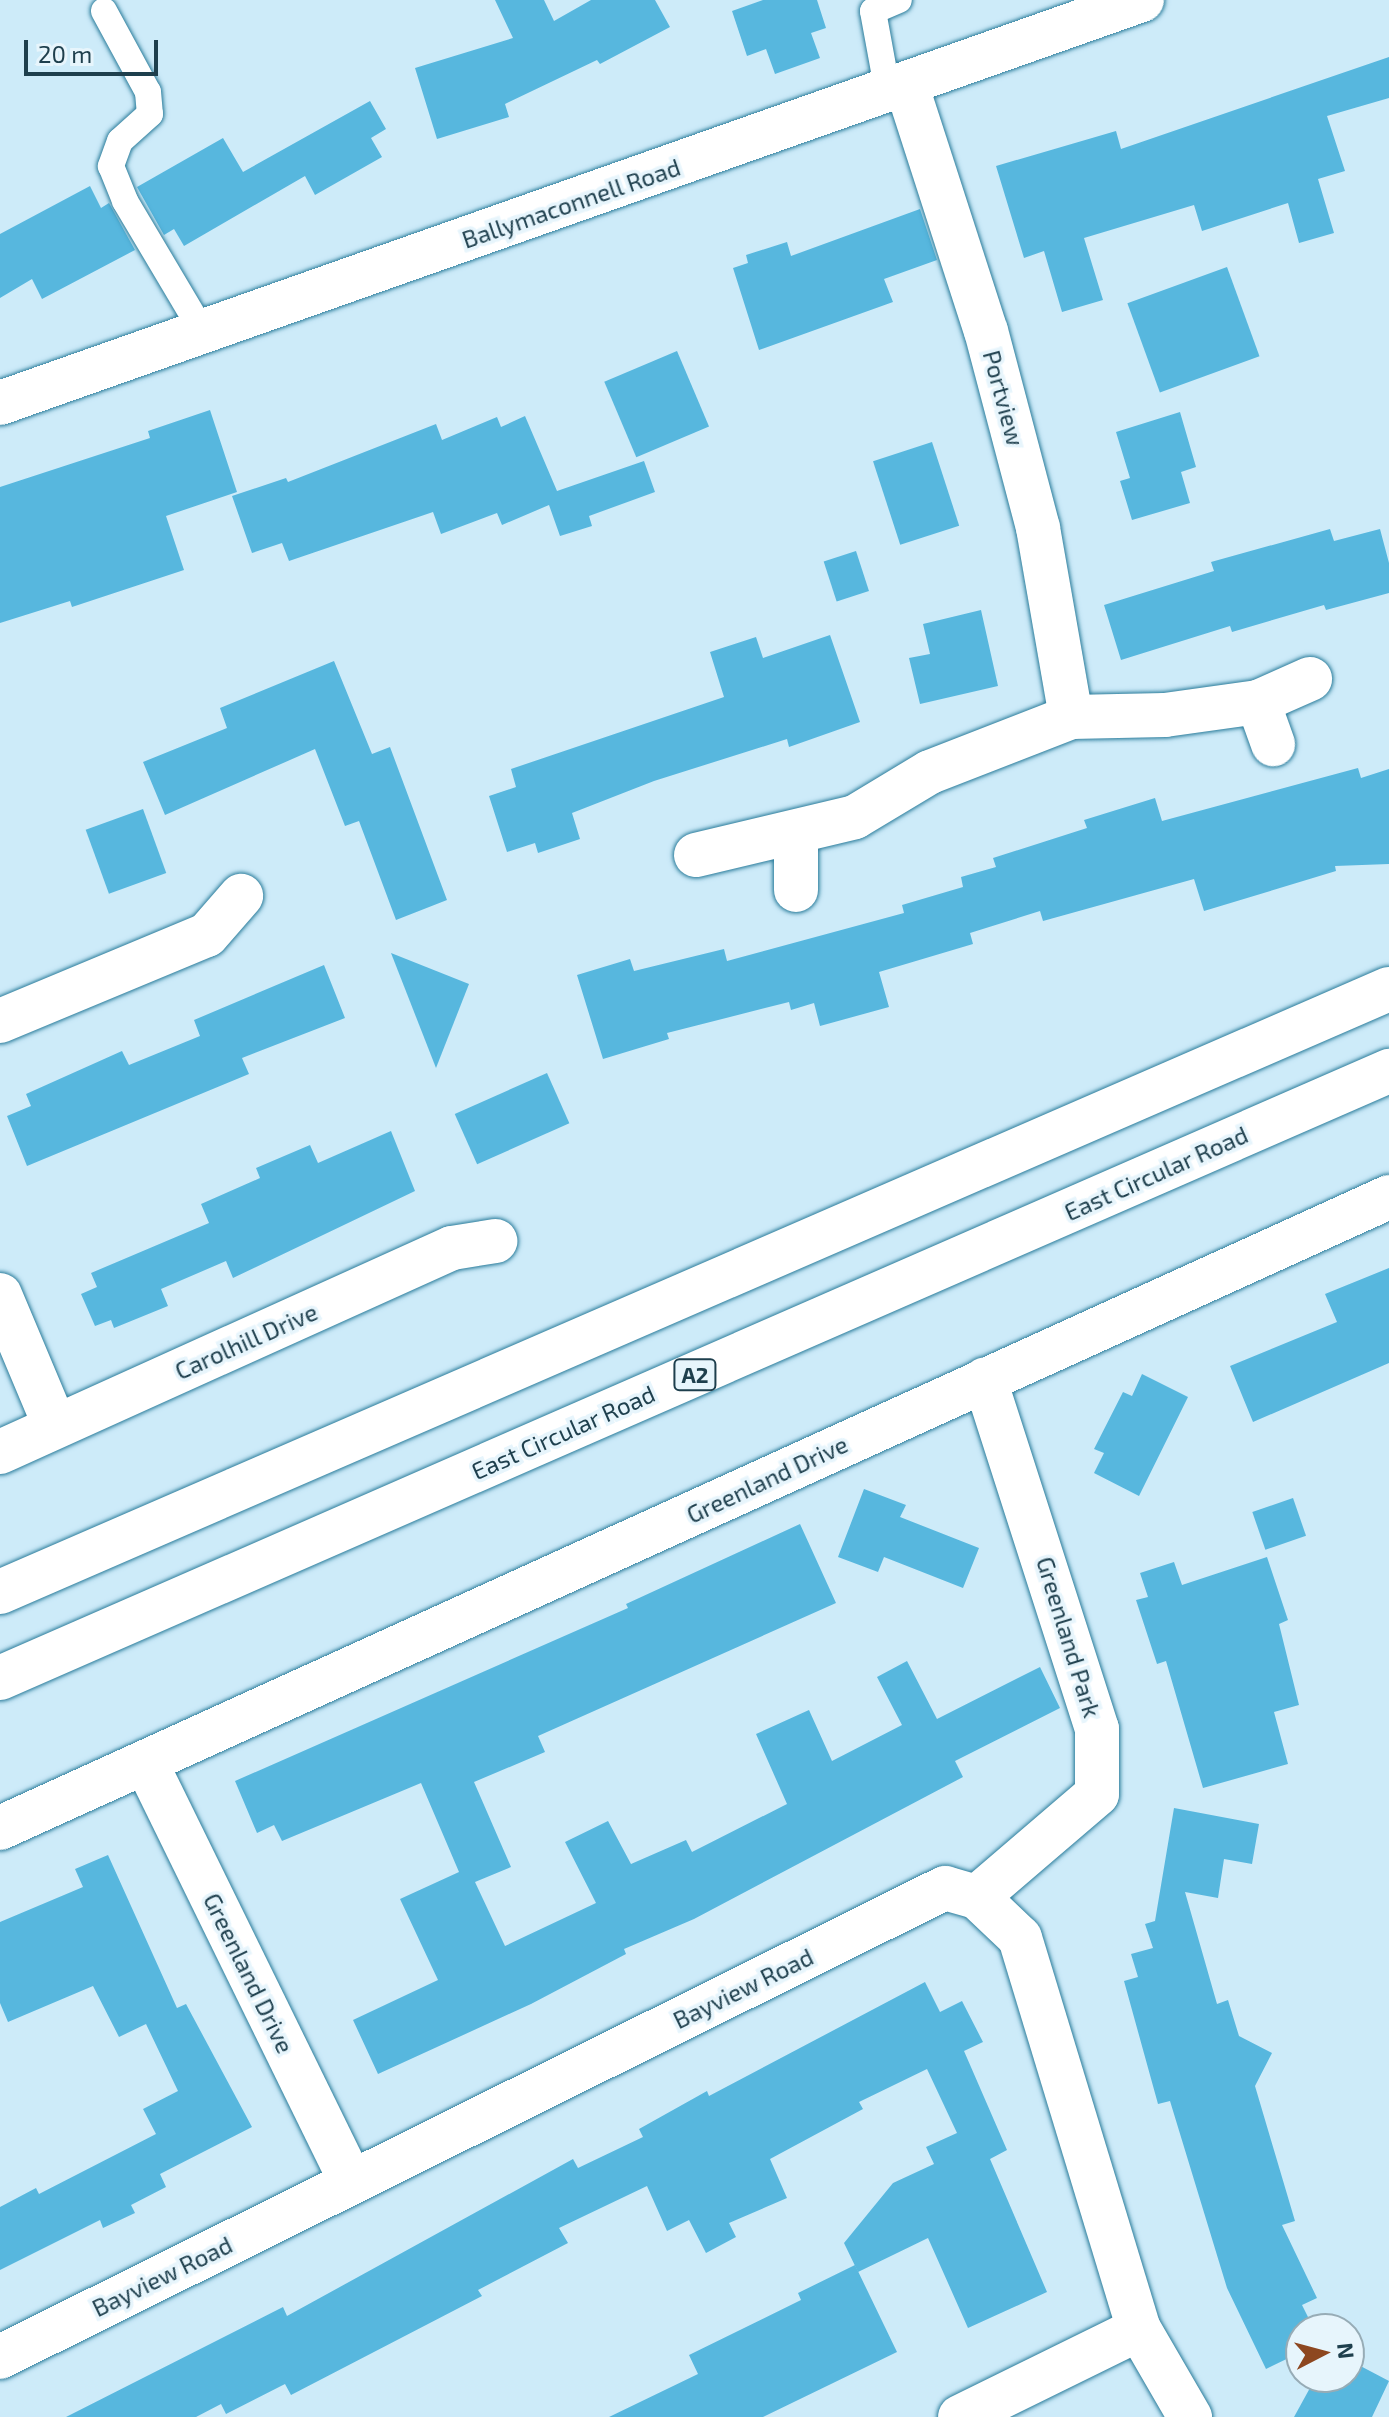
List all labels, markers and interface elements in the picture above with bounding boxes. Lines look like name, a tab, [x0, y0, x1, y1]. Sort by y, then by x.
scale bar	[28, 24, 162, 74]
text: 20 m	[38, 39, 92, 68]
street label: Ballymaconnell Road	[458, 152, 684, 254]
street label: Portview	[977, 347, 1031, 449]
street label: East Circular Road	[1060, 1120, 1252, 1226]
street label: Carolhill Drive	[170, 1297, 322, 1385]
road number: A2	[673, 1357, 717, 1393]
street label: East Circular Road	[467, 1379, 659, 1485]
street label: Greenland Drive	[682, 1429, 852, 1529]
street label: Greenland Park	[1031, 1553, 1107, 1721]
street label: Greenland Drive	[198, 1888, 300, 2058]
street label: Bayview Road	[668, 1942, 818, 2034]
street label: Bayview Road	[87, 2230, 237, 2322]
north arrow	[1285, 2313, 1365, 2393]
text: N	[1333, 2341, 1361, 2360]

